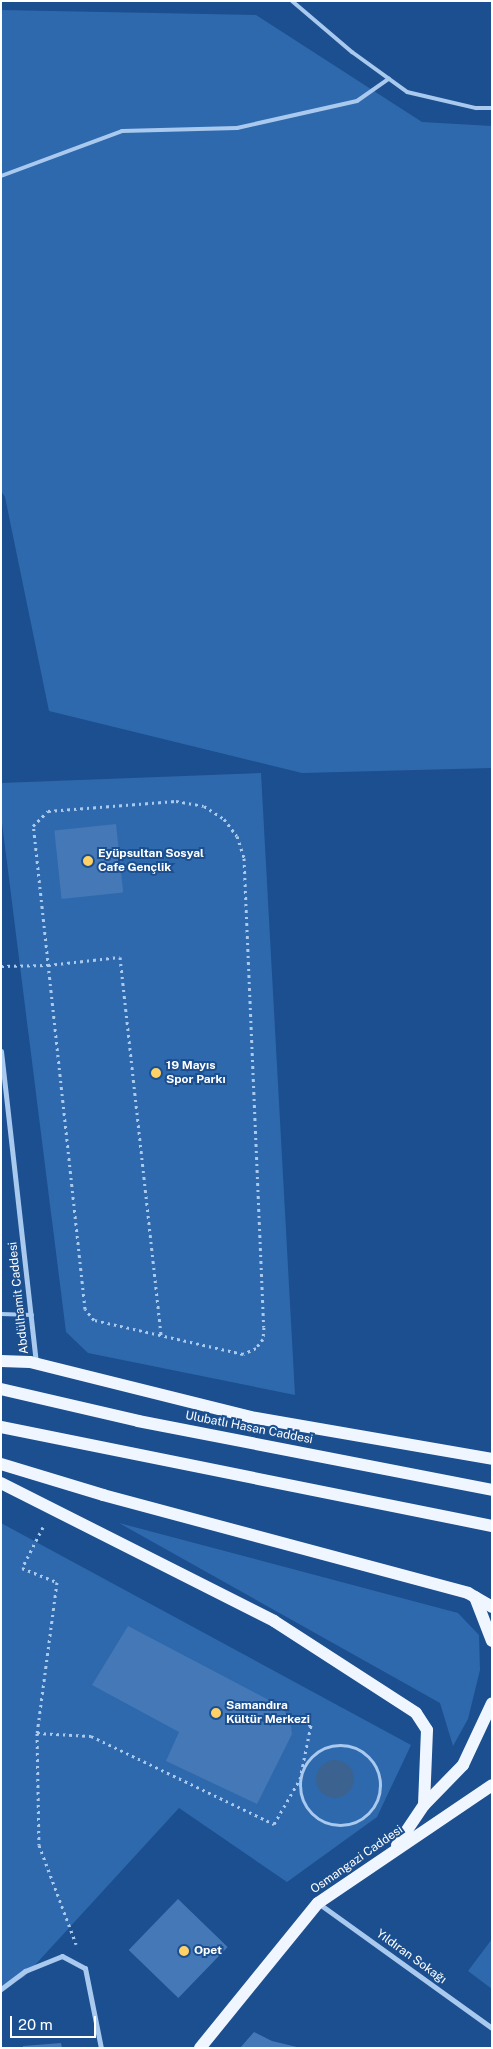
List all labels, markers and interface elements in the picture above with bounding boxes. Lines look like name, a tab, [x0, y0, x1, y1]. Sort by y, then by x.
place label: Eyüpsultan Sosyal Cafe Gençlik	[98, 847, 204, 875]
marker: Eyüpsultan Sosyal Cafe Gençlik	[82, 855, 94, 867]
place label: 19 Mayıs Spor Parkı	[166, 1059, 226, 1087]
marker: 19 Mayıs Spor Parkı	[150, 1067, 162, 1079]
street label: Abdülhamit Caddesi	[6, 1241, 32, 1355]
street label: Ulubatlı Hasan Caddesi	[184, 1409, 314, 1447]
place label: Samandıra Kültür Merkezi	[226, 1699, 310, 1727]
marker: Samandıra Kültür Merkezi	[210, 1707, 222, 1719]
street label: Osmangazi Caddesi	[308, 1823, 406, 1897]
street label: Yıldıran Sokağı	[373, 1927, 449, 1987]
place label: Opet	[194, 1944, 222, 1958]
marker: Opet	[178, 1945, 190, 1957]
scale bar	[12, 2006, 99, 2038]
text: 20 m	[18, 2016, 53, 2033]

